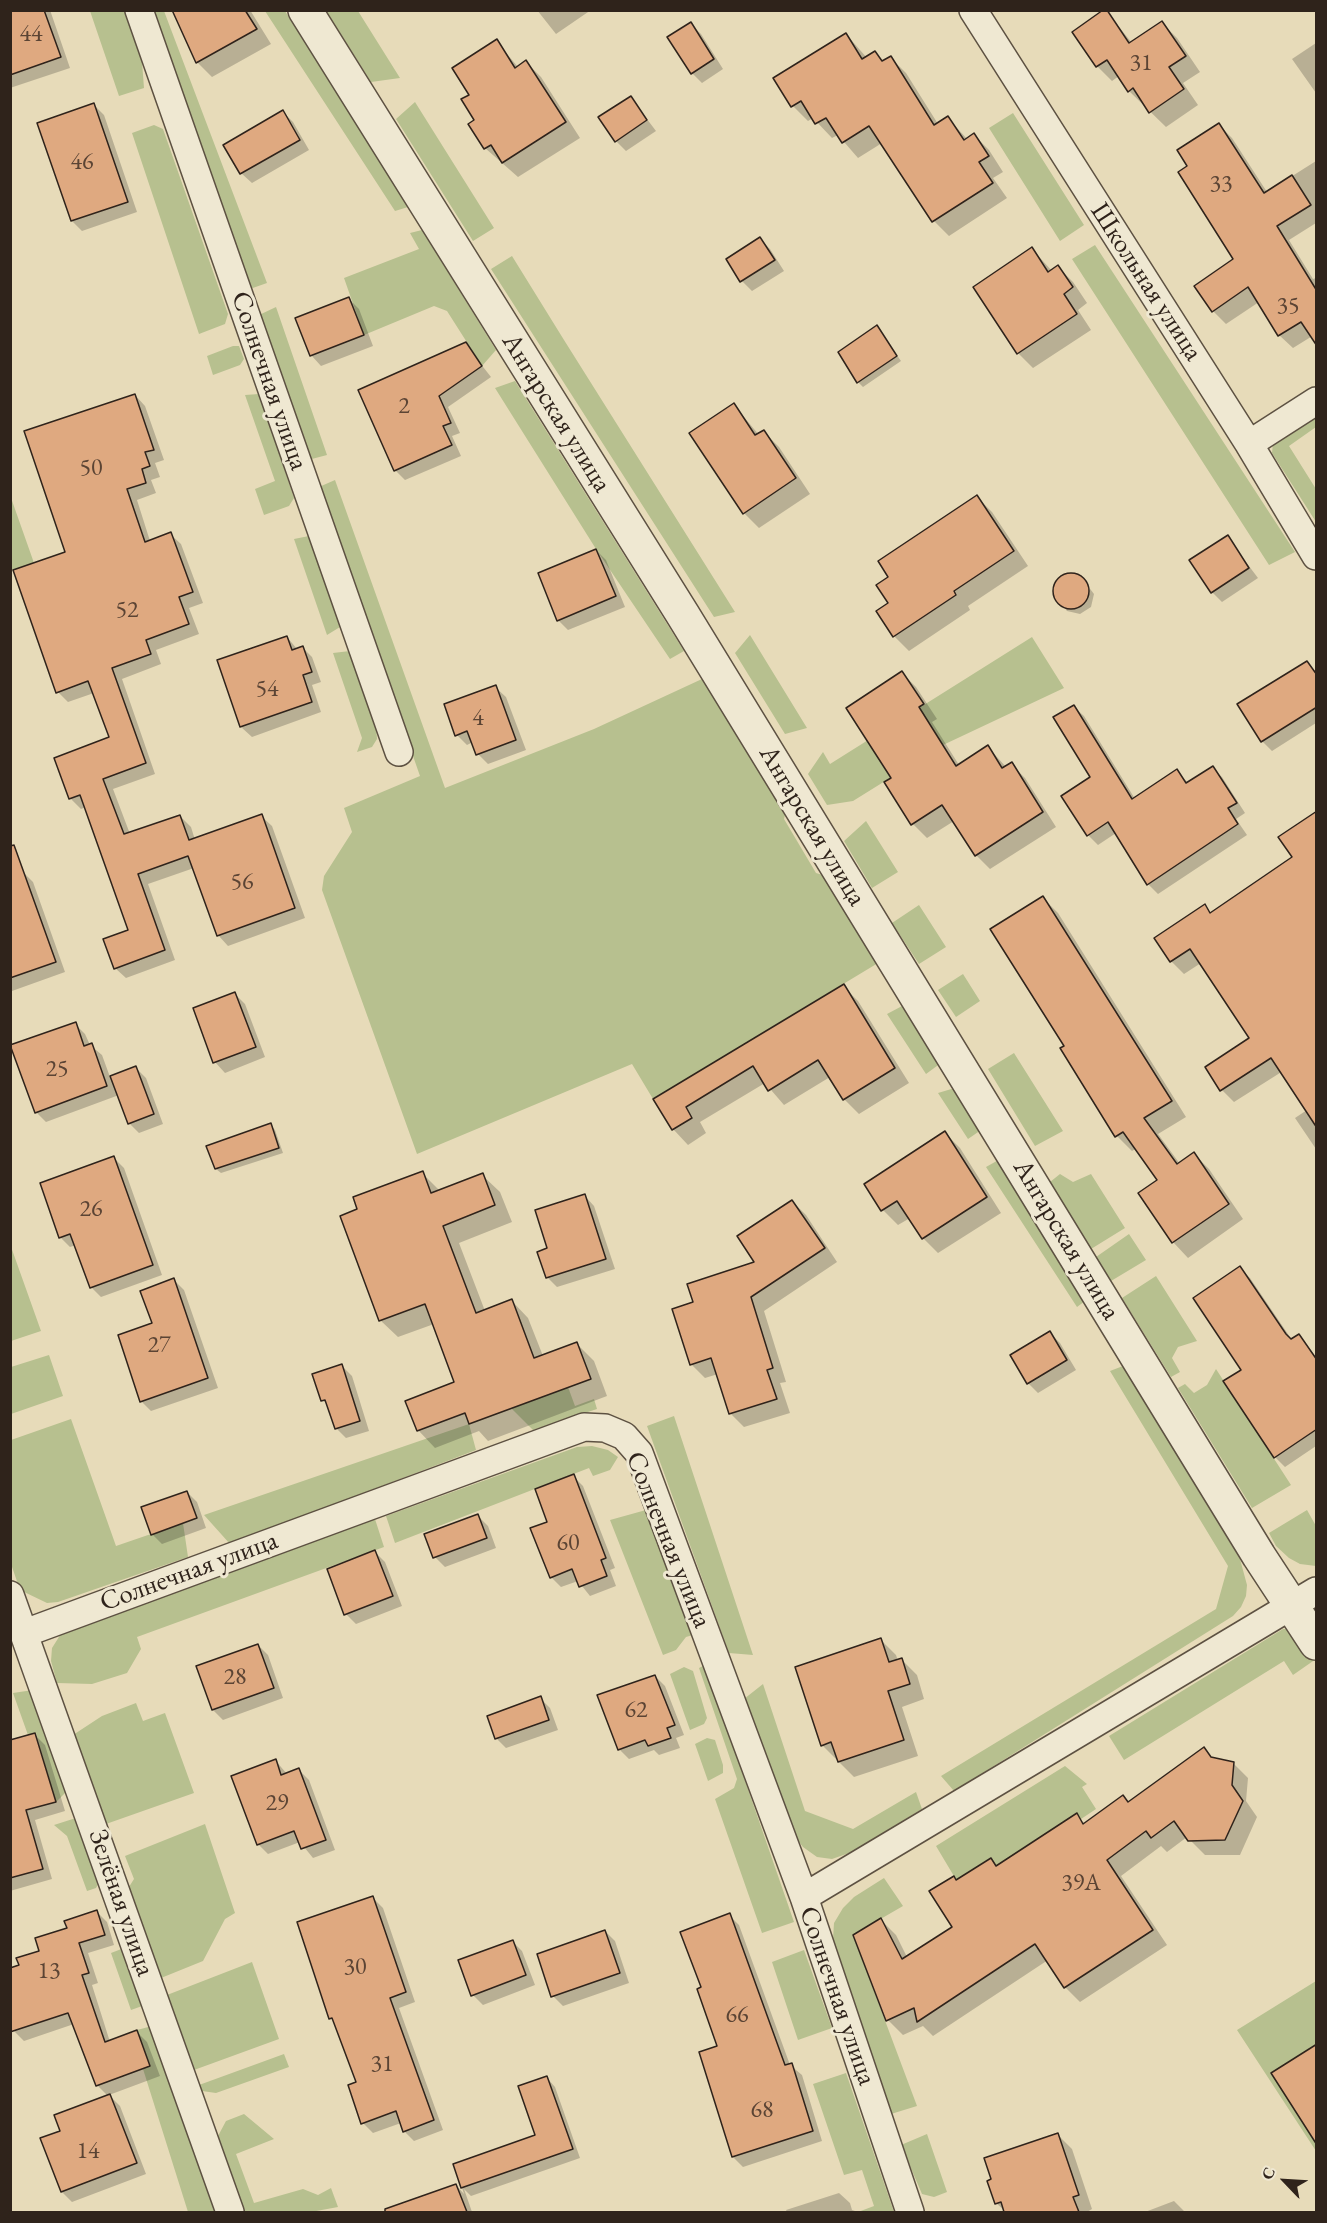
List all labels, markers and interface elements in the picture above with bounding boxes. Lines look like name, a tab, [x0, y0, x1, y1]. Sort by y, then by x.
house number: 44	[19, 20, 43, 48]
house number: 31	[1129, 49, 1153, 77]
house number: 46	[70, 148, 94, 176]
house number: 33	[1209, 170, 1233, 198]
street label: Школьная улица	[1083, 197, 1209, 367]
street label: Солнечная улица	[223, 287, 315, 475]
house number: 35	[1276, 292, 1300, 320]
street label: Ангарская улица	[494, 327, 618, 499]
house number: 2	[398, 392, 410, 420]
house number: 50	[79, 454, 103, 482]
house number: 52	[115, 596, 139, 624]
house number: 54	[255, 675, 279, 703]
house number: 4	[472, 704, 484, 732]
street label: Ангарская улица	[751, 740, 873, 912]
house number: 56	[230, 868, 254, 896]
house number: 25	[45, 1055, 69, 1083]
street label: Ангарская улица	[1005, 1154, 1127, 1326]
house number: 26	[79, 1195, 103, 1223]
house number: 27	[147, 1331, 171, 1359]
street label: Солнечная улица	[618, 1447, 718, 1633]
street label: Солнечная улица	[96, 1525, 282, 1619]
house number: 60	[556, 1529, 580, 1557]
house number: 28	[223, 1663, 247, 1691]
house number: 62	[624, 1696, 648, 1724]
house number: 29	[265, 1789, 289, 1817]
street label: Зелёная улица	[81, 1825, 161, 1981]
house number: 39А	[1061, 1869, 1101, 1897]
street label: Солнечная улица	[791, 1902, 883, 2090]
house number: 30	[343, 1953, 367, 1981]
house number: 13	[37, 1957, 61, 1985]
house number: 66	[725, 2001, 749, 2029]
house number: 31	[370, 2050, 394, 2078]
house number: 68	[750, 2096, 774, 2124]
house number: 14	[76, 2137, 100, 2165]
north arrow	[1255, 2151, 1315, 2211]
text: С	[1256, 2164, 1280, 2183]

